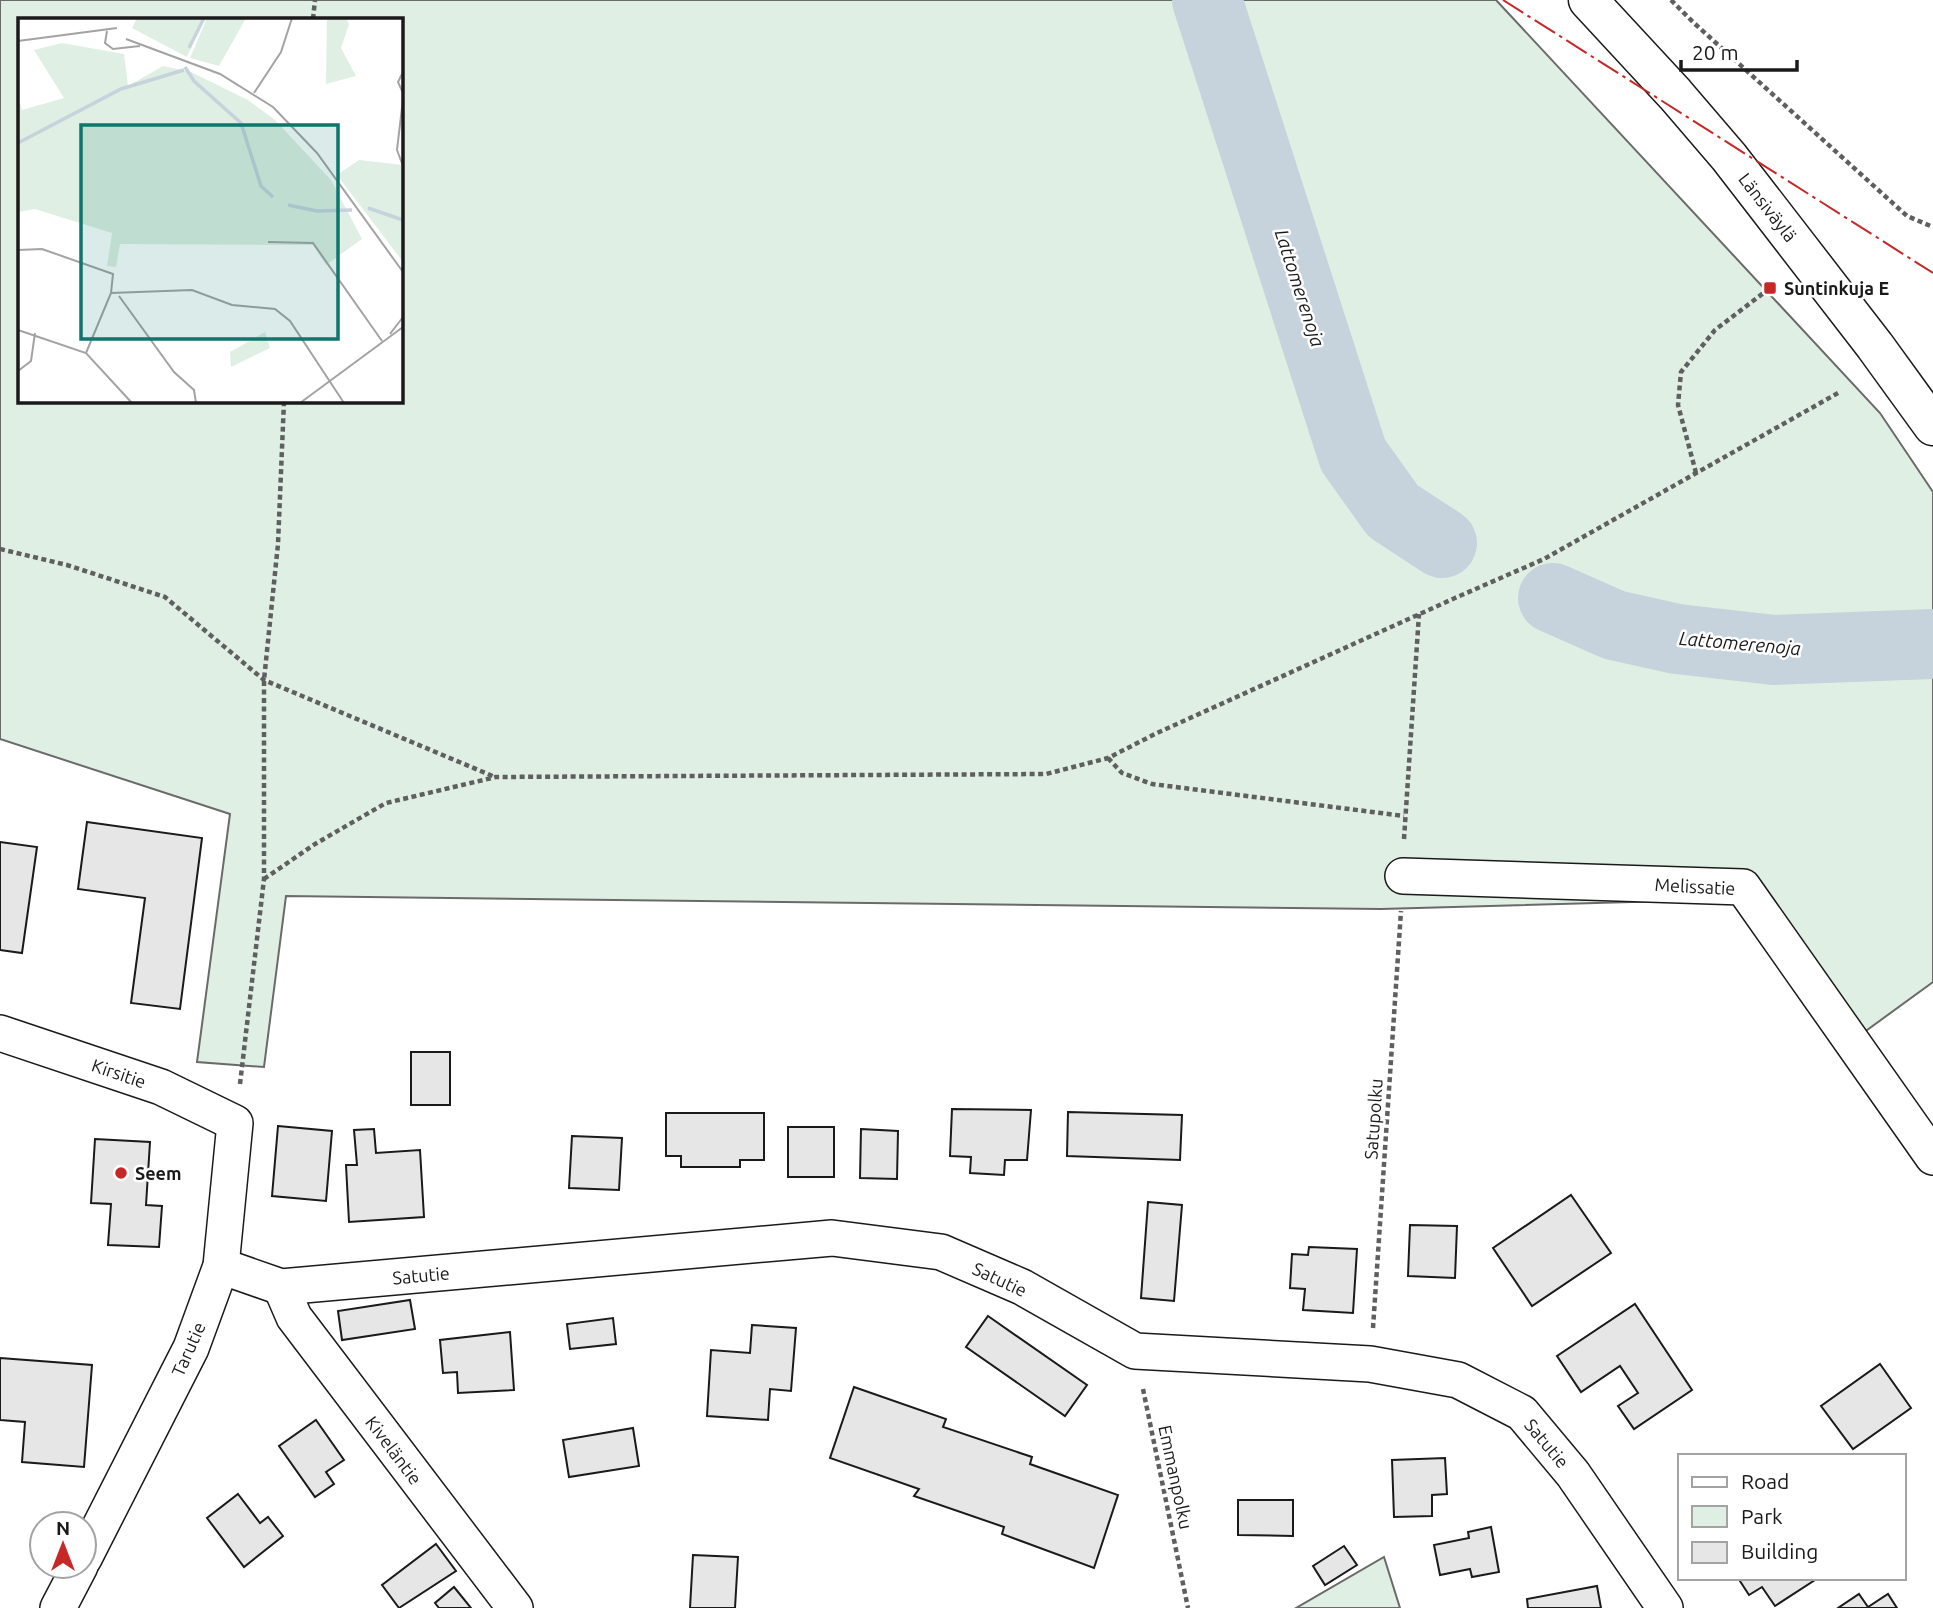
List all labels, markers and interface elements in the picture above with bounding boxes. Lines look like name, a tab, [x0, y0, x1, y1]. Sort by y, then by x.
inset map	[18, 18, 402, 402]
scale bar	[1681, 28, 1797, 72]
text: 20 m	[1692, 40, 1739, 64]
street label: Länsiväylä	[1735, 169, 1801, 245]
water label: Lattomerenoja	[1271, 227, 1329, 349]
place label: Suntinkuja E	[1784, 278, 1889, 298]
marker: Suntinkuja E	[1762, 280, 1778, 296]
water label: Lattomerenoja	[1678, 627, 1802, 659]
street label: Melissatie	[1654, 874, 1736, 898]
street label: Kirsitie	[89, 1054, 149, 1092]
street label: Satupolku	[1360, 1078, 1386, 1160]
place label: Seem	[135, 1163, 181, 1183]
marker: Seem	[113, 1165, 129, 1181]
street label: Satutie	[970, 1258, 1030, 1300]
street label: Satutie	[392, 1263, 450, 1287]
street label: Tarutie	[167, 1319, 209, 1379]
street label: Kiveläntie	[362, 1412, 426, 1488]
street label: Satutie	[1521, 1415, 1573, 1471]
street label: Emmanpolku	[1155, 1423, 1197, 1531]
legend	[1678, 1454, 1905, 1580]
text: Road	[1741, 1469, 1789, 1493]
text: Park	[1741, 1504, 1783, 1528]
north arrow	[28, 1510, 98, 1580]
text: N	[56, 1517, 70, 1539]
text: Building	[1741, 1539, 1818, 1563]

